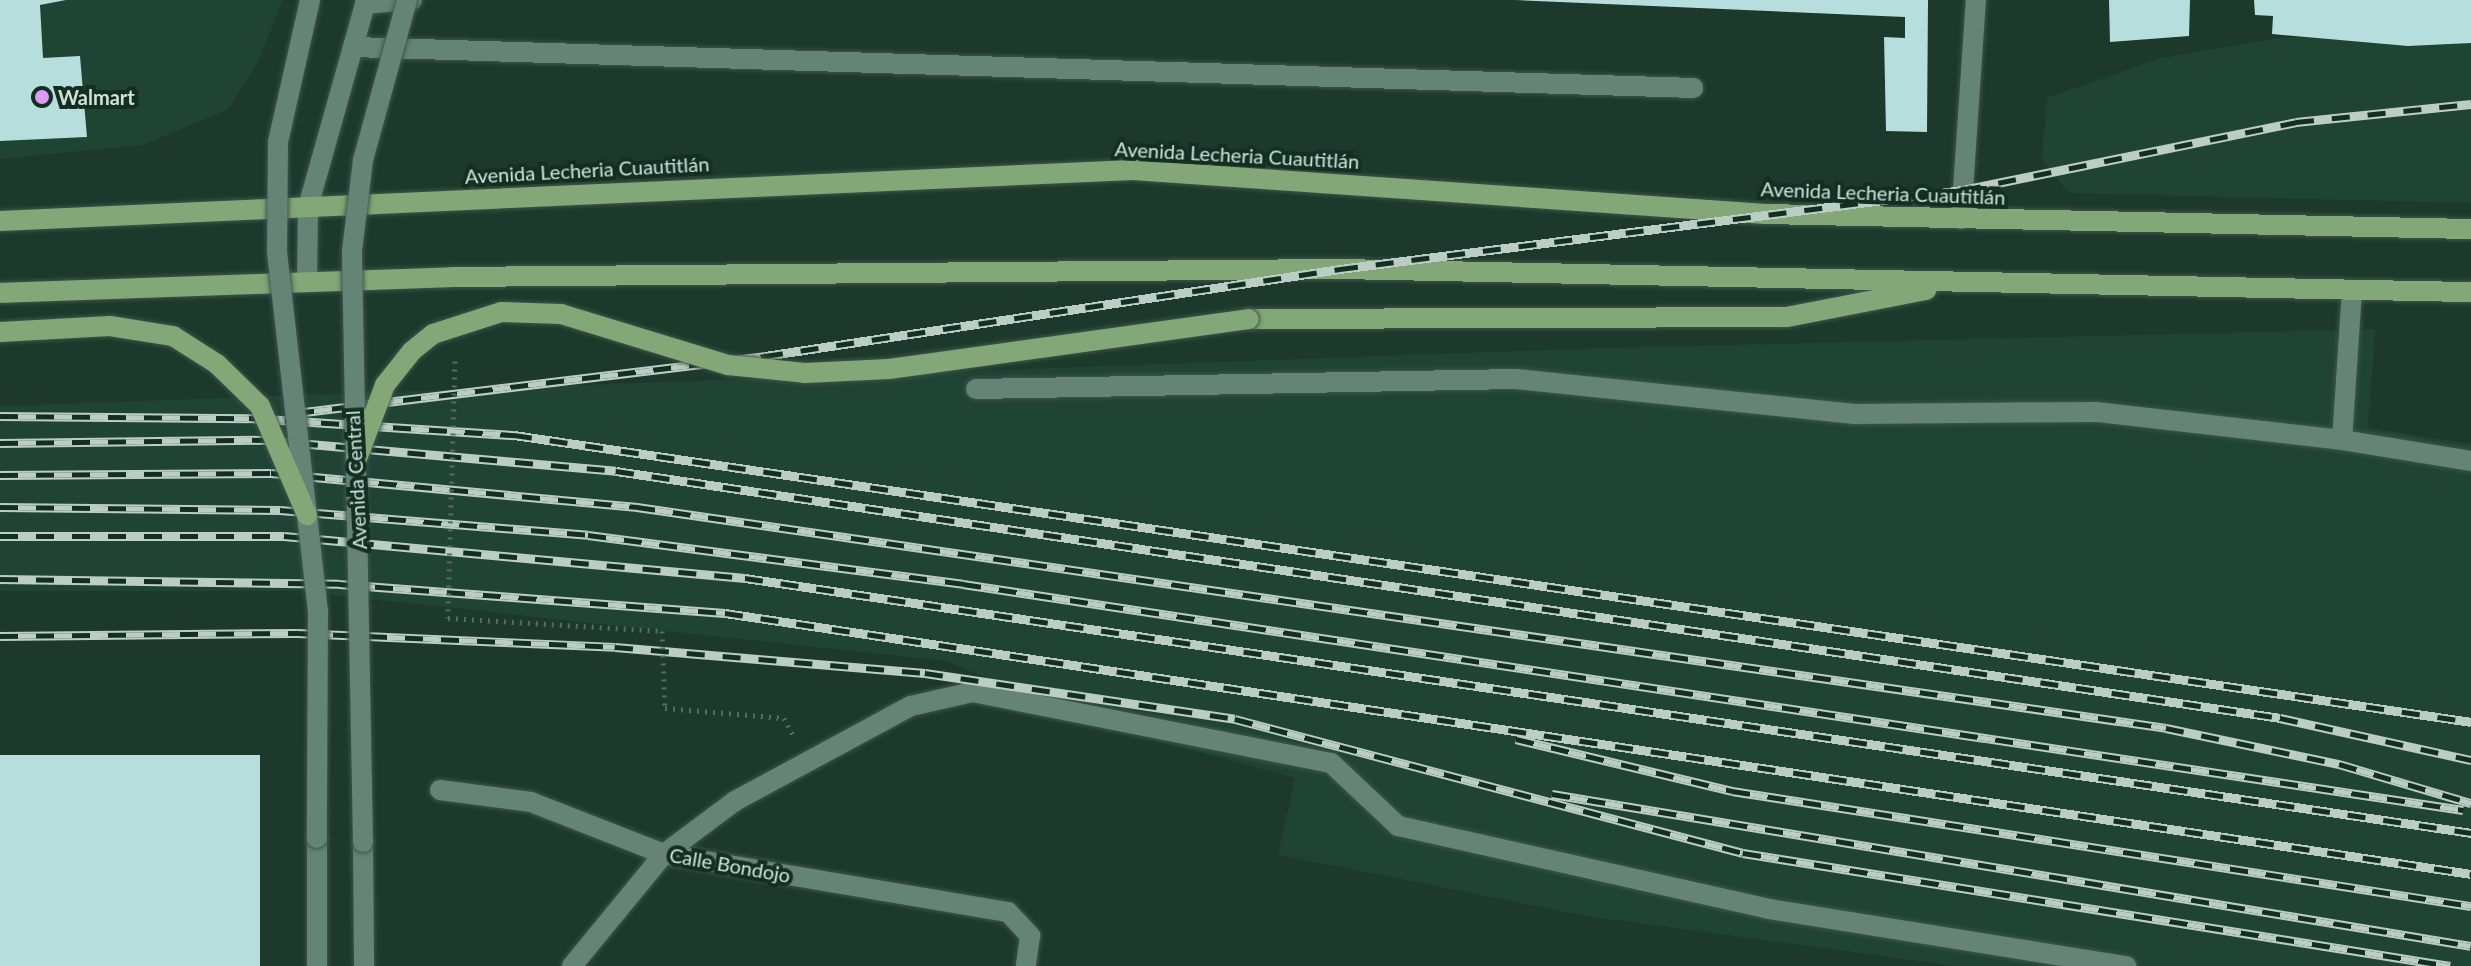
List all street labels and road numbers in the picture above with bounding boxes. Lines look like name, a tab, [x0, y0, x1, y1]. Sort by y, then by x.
street label: Avenida Lecheria Cuautitlán	[1114, 137, 1360, 173]
street label: Avenida Lecheria Cuautitlán	[464, 152, 710, 188]
street label: Avenida Lecheria Cuautitlán	[1760, 177, 2006, 209]
street label: Avenida Central	[340, 410, 372, 550]
street label: Calle Bondojo	[668, 843, 792, 887]

